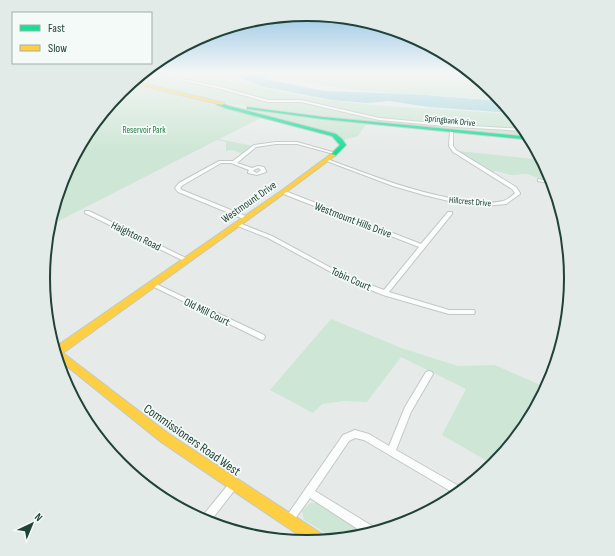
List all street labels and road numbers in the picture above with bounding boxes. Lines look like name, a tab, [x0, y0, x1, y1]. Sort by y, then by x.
street label: Springbank Drive	[424, 113, 476, 129]
street label: Westmount Drive	[219, 178, 279, 226]
street label: Hillcrest Drive	[448, 195, 492, 209]
street label: Westmount Hills Drive	[313, 199, 393, 241]
street label: Haighton Road	[109, 218, 163, 254]
street label: Tobin Court	[329, 264, 374, 294]
street label: Old Mill Court	[182, 295, 233, 329]
street label: Commissioners Road West	[140, 401, 244, 479]

